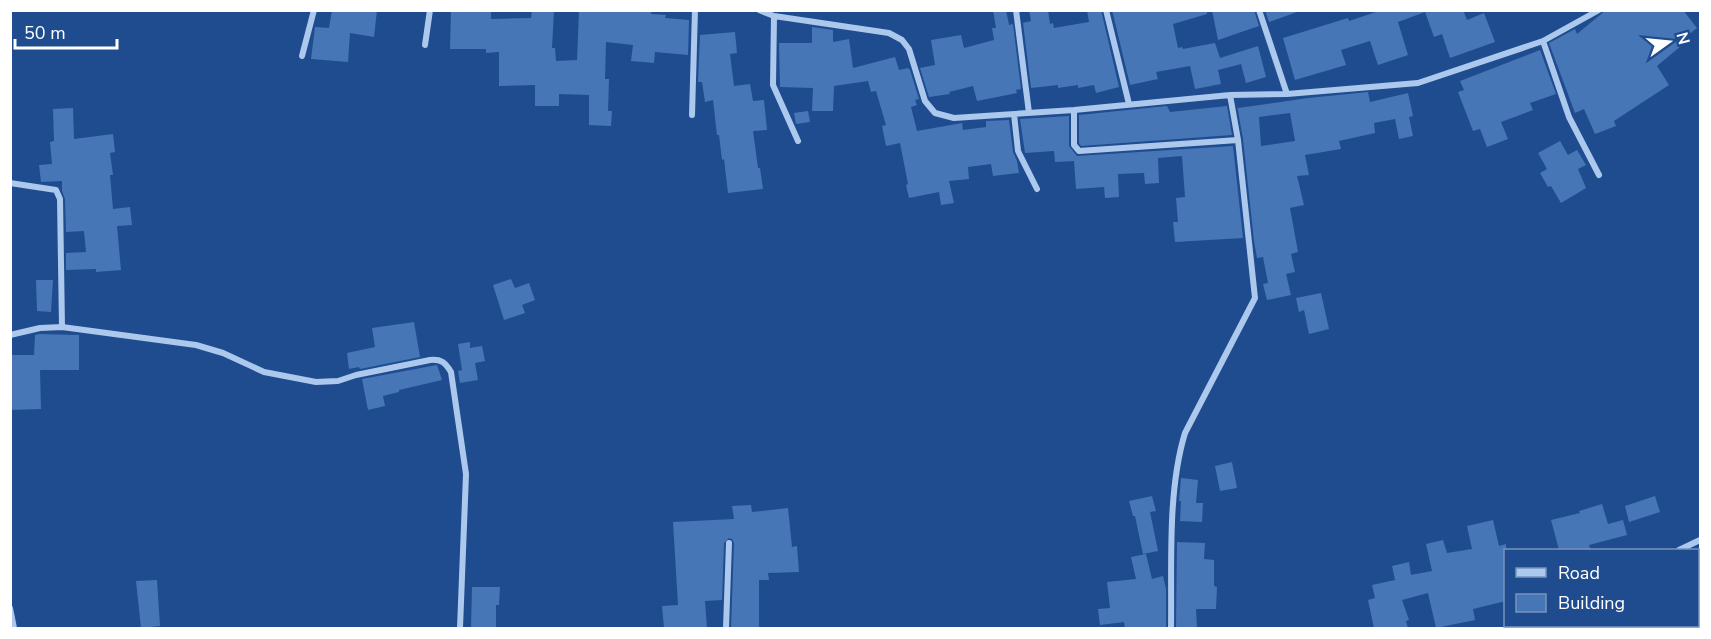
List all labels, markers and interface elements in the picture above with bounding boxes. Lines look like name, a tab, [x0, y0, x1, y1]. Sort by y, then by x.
scale bar	[15, 12, 117, 50]
north arrow	[1639, 12, 1699, 72]
text: 50 m	[24, 21, 66, 45]
text: N	[1670, 30, 1695, 47]
legend	[1504, 549, 1699, 627]
text: Road	[1558, 561, 1600, 585]
text: Building	[1558, 591, 1625, 615]

